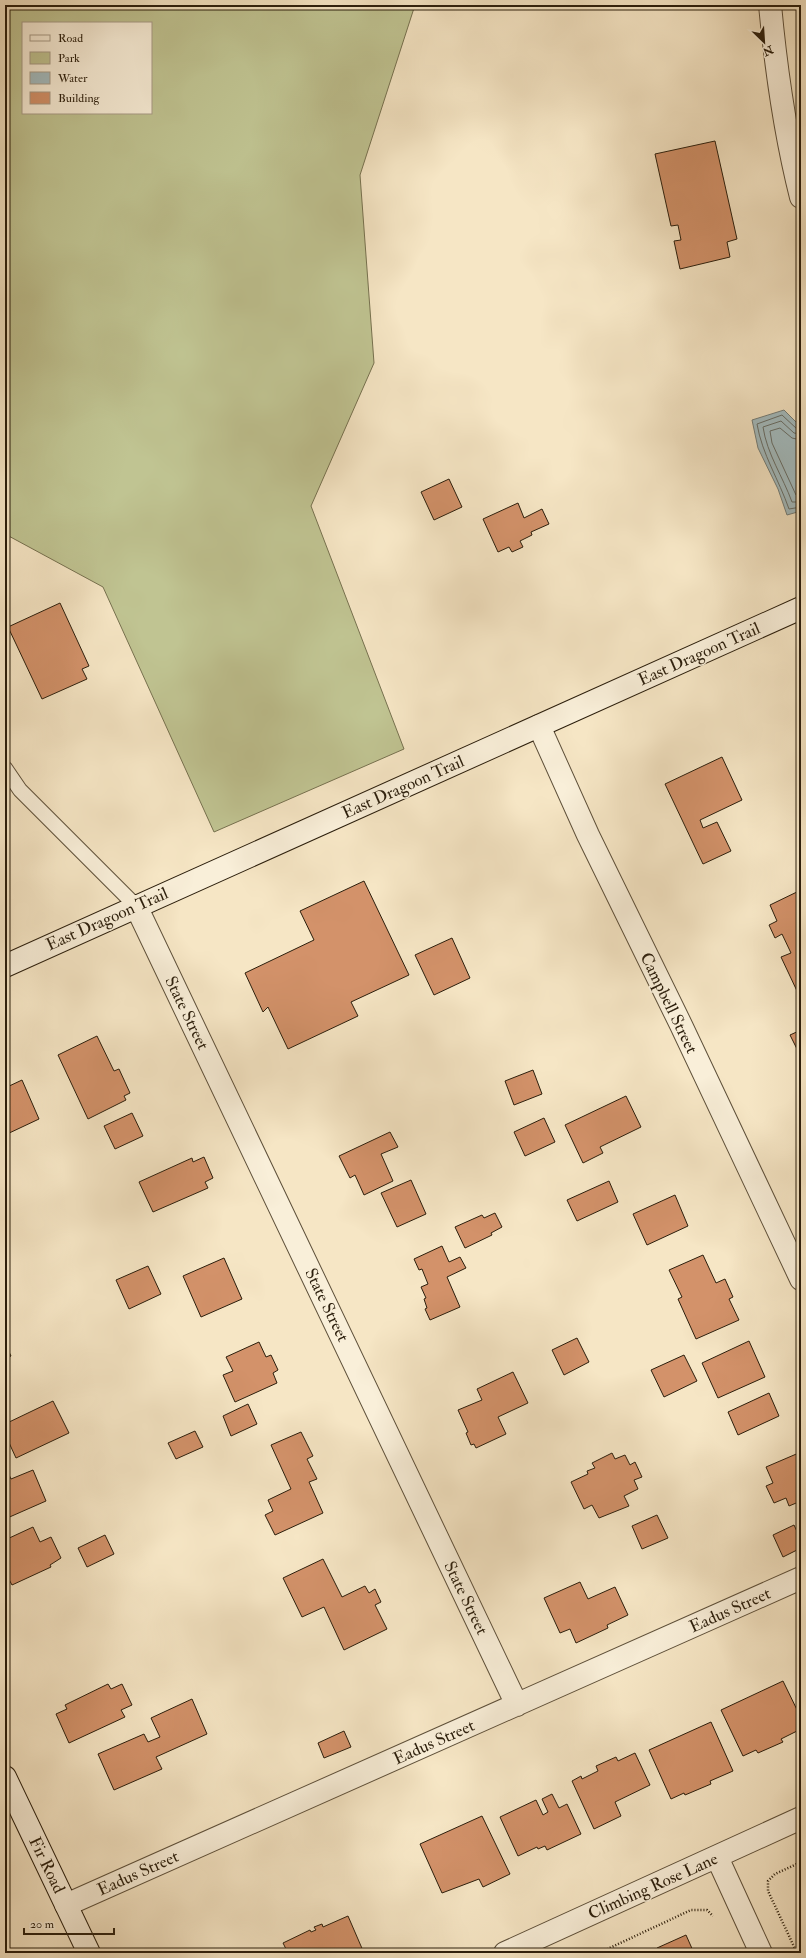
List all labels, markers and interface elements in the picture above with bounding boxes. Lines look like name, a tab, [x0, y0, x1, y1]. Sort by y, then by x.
legend	[22, 22, 152, 114]
north arrow	[744, 22, 784, 62]
text: Road	[58, 31, 83, 46]
text: N	[760, 42, 776, 59]
text: Park	[58, 51, 80, 66]
text: Water	[57, 71, 88, 86]
text: Building	[58, 91, 101, 106]
street label: East Dragoon Trail	[635, 617, 764, 690]
street label: East Dragoon Trail	[339, 750, 468, 823]
street label: East Dragoon Trail	[43, 882, 172, 955]
street label: Campbell Street	[635, 949, 703, 1058]
street label: State Street	[160, 973, 214, 1054]
street label: State Street	[300, 1265, 354, 1346]
street label: State Street	[439, 1558, 493, 1639]
street label: Eadus Street	[686, 1583, 774, 1637]
street label: Eadus Street	[390, 1715, 478, 1769]
street label: Fir Road	[24, 1833, 70, 1897]
street label: Eadus Street	[94, 1846, 182, 1900]
street label: Climbing Rose Lane	[585, 1848, 721, 1924]
scale bar	[24, 1910, 114, 1936]
text: 20 m	[30, 1917, 55, 1932]

